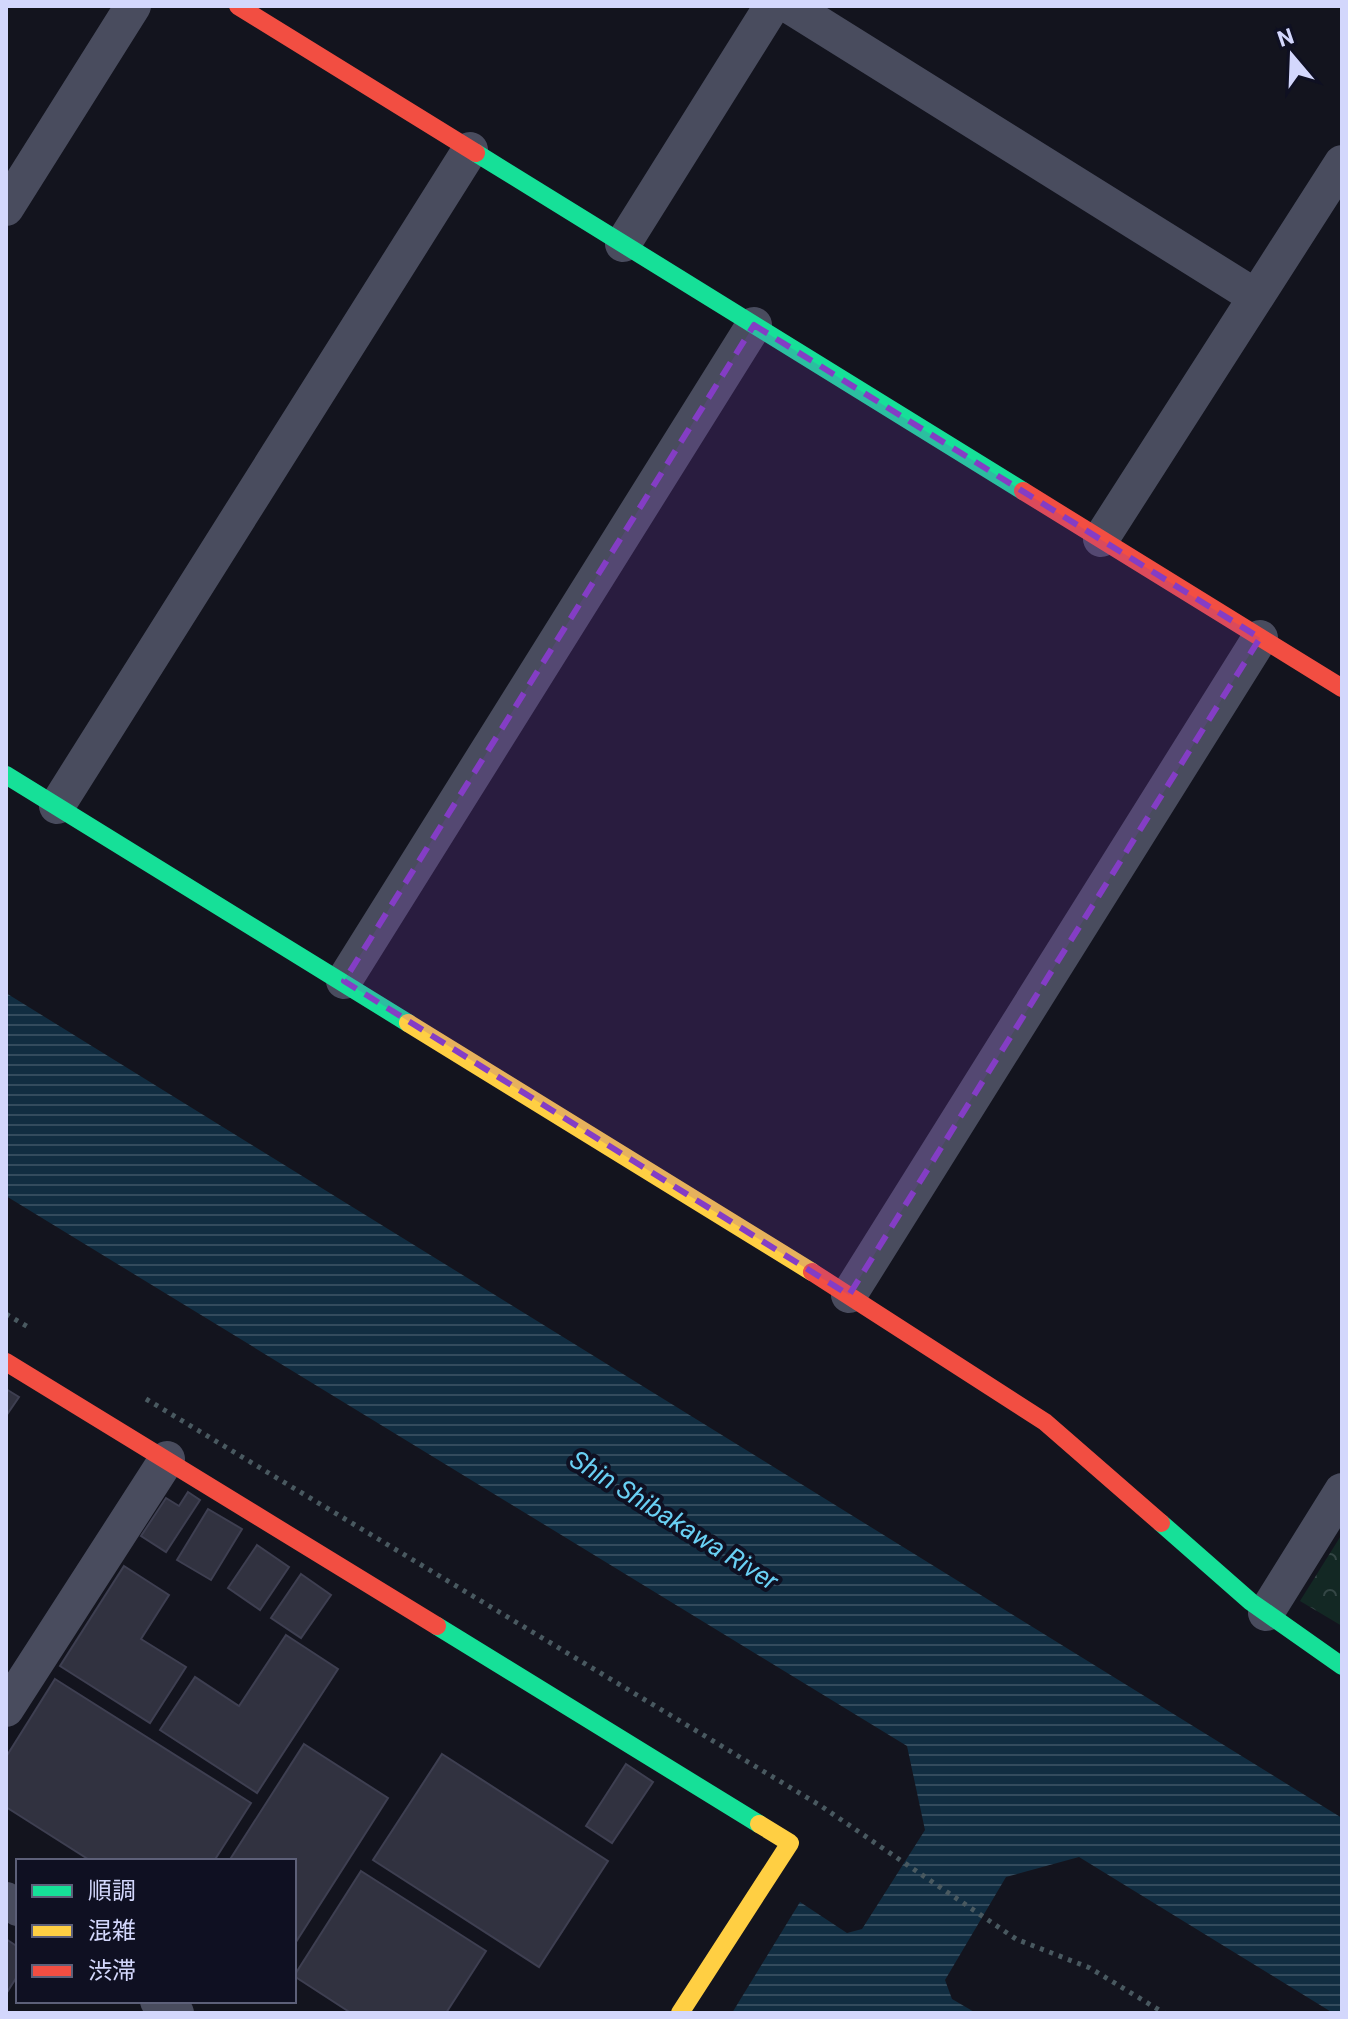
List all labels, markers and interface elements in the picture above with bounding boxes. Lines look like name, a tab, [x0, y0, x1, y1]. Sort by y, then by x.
north arrow	[1252, 16, 1332, 96]
text: N	[1274, 23, 1297, 52]
water label: Shin Shibakawa River	[565, 1444, 785, 1597]
legend	[16, 1859, 296, 2003]
text: 順調	[88, 1877, 136, 1905]
text: 混雑	[88, 1917, 136, 1945]
text: 渋滞	[88, 1957, 136, 1985]

